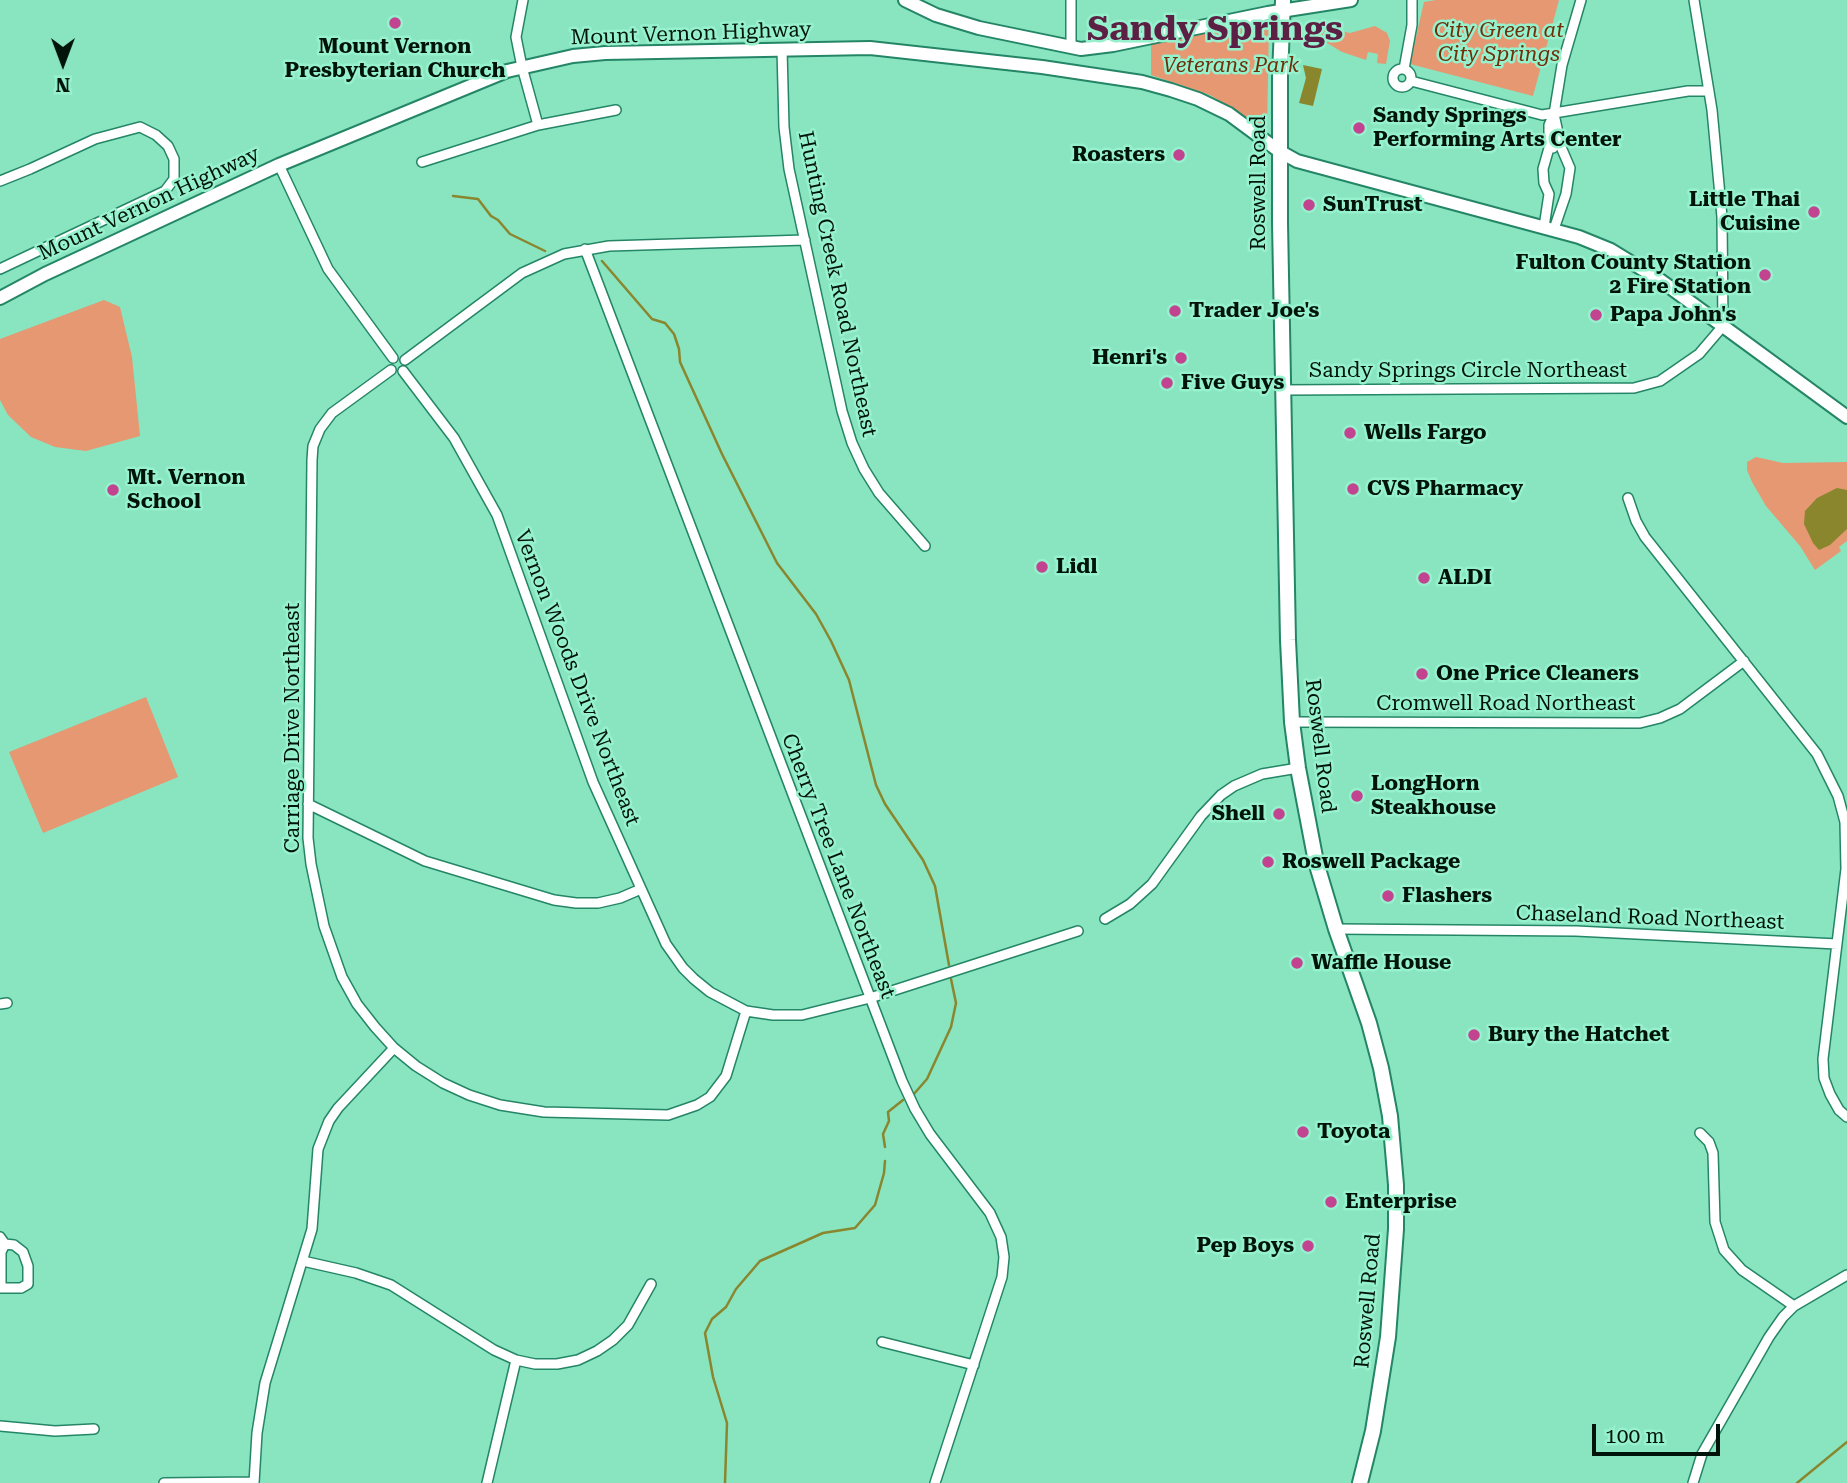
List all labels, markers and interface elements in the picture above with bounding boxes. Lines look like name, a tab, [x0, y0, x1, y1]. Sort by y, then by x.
district label: Sandy Springs	[1087, 9, 1343, 51]
marker: Mount Vernon Presbyterian Church	[387, 15, 403, 31]
street label: Mount Vernon Highway	[570, 17, 812, 51]
park label: City Green at City Springs	[1434, 18, 1564, 68]
north arrow	[28, 28, 98, 98]
place label: Mount Vernon Presbyterian Church	[284, 34, 506, 84]
park label: Veterans Park	[1163, 53, 1299, 79]
text: N	[56, 73, 70, 96]
place label: Sandy Springs Performing Arts Center	[1373, 103, 1622, 153]
street label: Roswell Road	[1246, 115, 1272, 251]
marker: Sandy Springs Performing Arts Center	[1351, 120, 1367, 136]
street label: Hunting Creek Road Northeast	[792, 129, 882, 439]
street label: Mount Vernon Highway	[34, 142, 264, 266]
place label: Roasters	[1072, 142, 1165, 168]
marker: Roasters	[1171, 147, 1187, 163]
place label: Little Thai Cuisine	[1689, 187, 1800, 237]
place label: SunTrust	[1323, 192, 1422, 218]
marker: SunTrust	[1301, 197, 1317, 213]
marker: Little Thai Cuisine	[1806, 204, 1822, 220]
place label: Fulton County Station 2 Fire Station	[1516, 250, 1751, 300]
marker: Fulton County Station 2 Fire Station	[1757, 267, 1773, 283]
place label: Trader Joe's	[1189, 298, 1319, 324]
place label: Papa John's	[1610, 302, 1736, 328]
marker: Trader Joe's	[1167, 303, 1183, 319]
marker: Papa John's	[1588, 307, 1604, 323]
place label: Henri's	[1092, 345, 1167, 371]
marker: Henri's	[1173, 350, 1189, 366]
street label: Sandy Springs Circle Northeast	[1309, 358, 1627, 384]
place label: Five Guys	[1181, 370, 1284, 396]
marker: Five Guys	[1159, 375, 1175, 391]
place label: Wells Fargo	[1364, 420, 1487, 446]
marker: Wells Fargo	[1342, 425, 1358, 441]
place label: Mt. Vernon School	[127, 465, 245, 515]
place label: CVS Pharmacy	[1367, 476, 1523, 502]
marker: CVS Pharmacy	[1345, 481, 1361, 497]
marker: Mt. Vernon School	[105, 482, 121, 498]
street label: Vernon Woods Drive Northeast	[509, 527, 645, 829]
place label: Lidl	[1056, 554, 1097, 580]
marker: Lidl	[1034, 559, 1050, 575]
place label: ALDI	[1438, 565, 1492, 591]
marker: ALDI	[1416, 570, 1432, 586]
street label: Carriage Drive Northeast	[280, 603, 306, 853]
place label: One Price Cleaners	[1436, 661, 1639, 687]
marker: One Price Cleaners	[1414, 666, 1430, 682]
street label: Roswell Road	[1299, 677, 1341, 815]
street label: Cromwell Road Northeast	[1376, 691, 1636, 717]
street label: Cherry Tree Lane Northeast	[776, 730, 900, 1002]
place label: LongHorn Steakhouse	[1371, 771, 1496, 821]
marker: LongHorn Steakhouse	[1349, 788, 1365, 804]
place label: Shell	[1212, 801, 1265, 827]
marker: Shell	[1271, 806, 1287, 822]
place label: Roswell Package	[1282, 849, 1460, 875]
marker: Roswell Package	[1260, 854, 1276, 870]
place label: Flashers	[1402, 883, 1492, 909]
marker: Flashers	[1380, 888, 1396, 904]
street label: Chaseland Road Northeast	[1515, 901, 1785, 935]
place label: Waffle House	[1311, 950, 1451, 976]
marker: Waffle House	[1289, 955, 1305, 971]
place label: Bury the Hatchet	[1488, 1022, 1670, 1048]
marker: Bury the Hatchet	[1466, 1027, 1482, 1043]
place label: Toyota	[1317, 1119, 1390, 1145]
marker: Toyota	[1295, 1124, 1311, 1140]
place label: Enterprise	[1345, 1189, 1457, 1215]
marker: Enterprise	[1323, 1194, 1339, 1210]
place label: Pep Boys	[1197, 1233, 1294, 1259]
street label: Roswell Road	[1350, 1233, 1386, 1369]
marker: Pep Boys	[1300, 1238, 1316, 1254]
scale bar	[1595, 1410, 1723, 1454]
text: 100 m	[1605, 1424, 1665, 1448]

